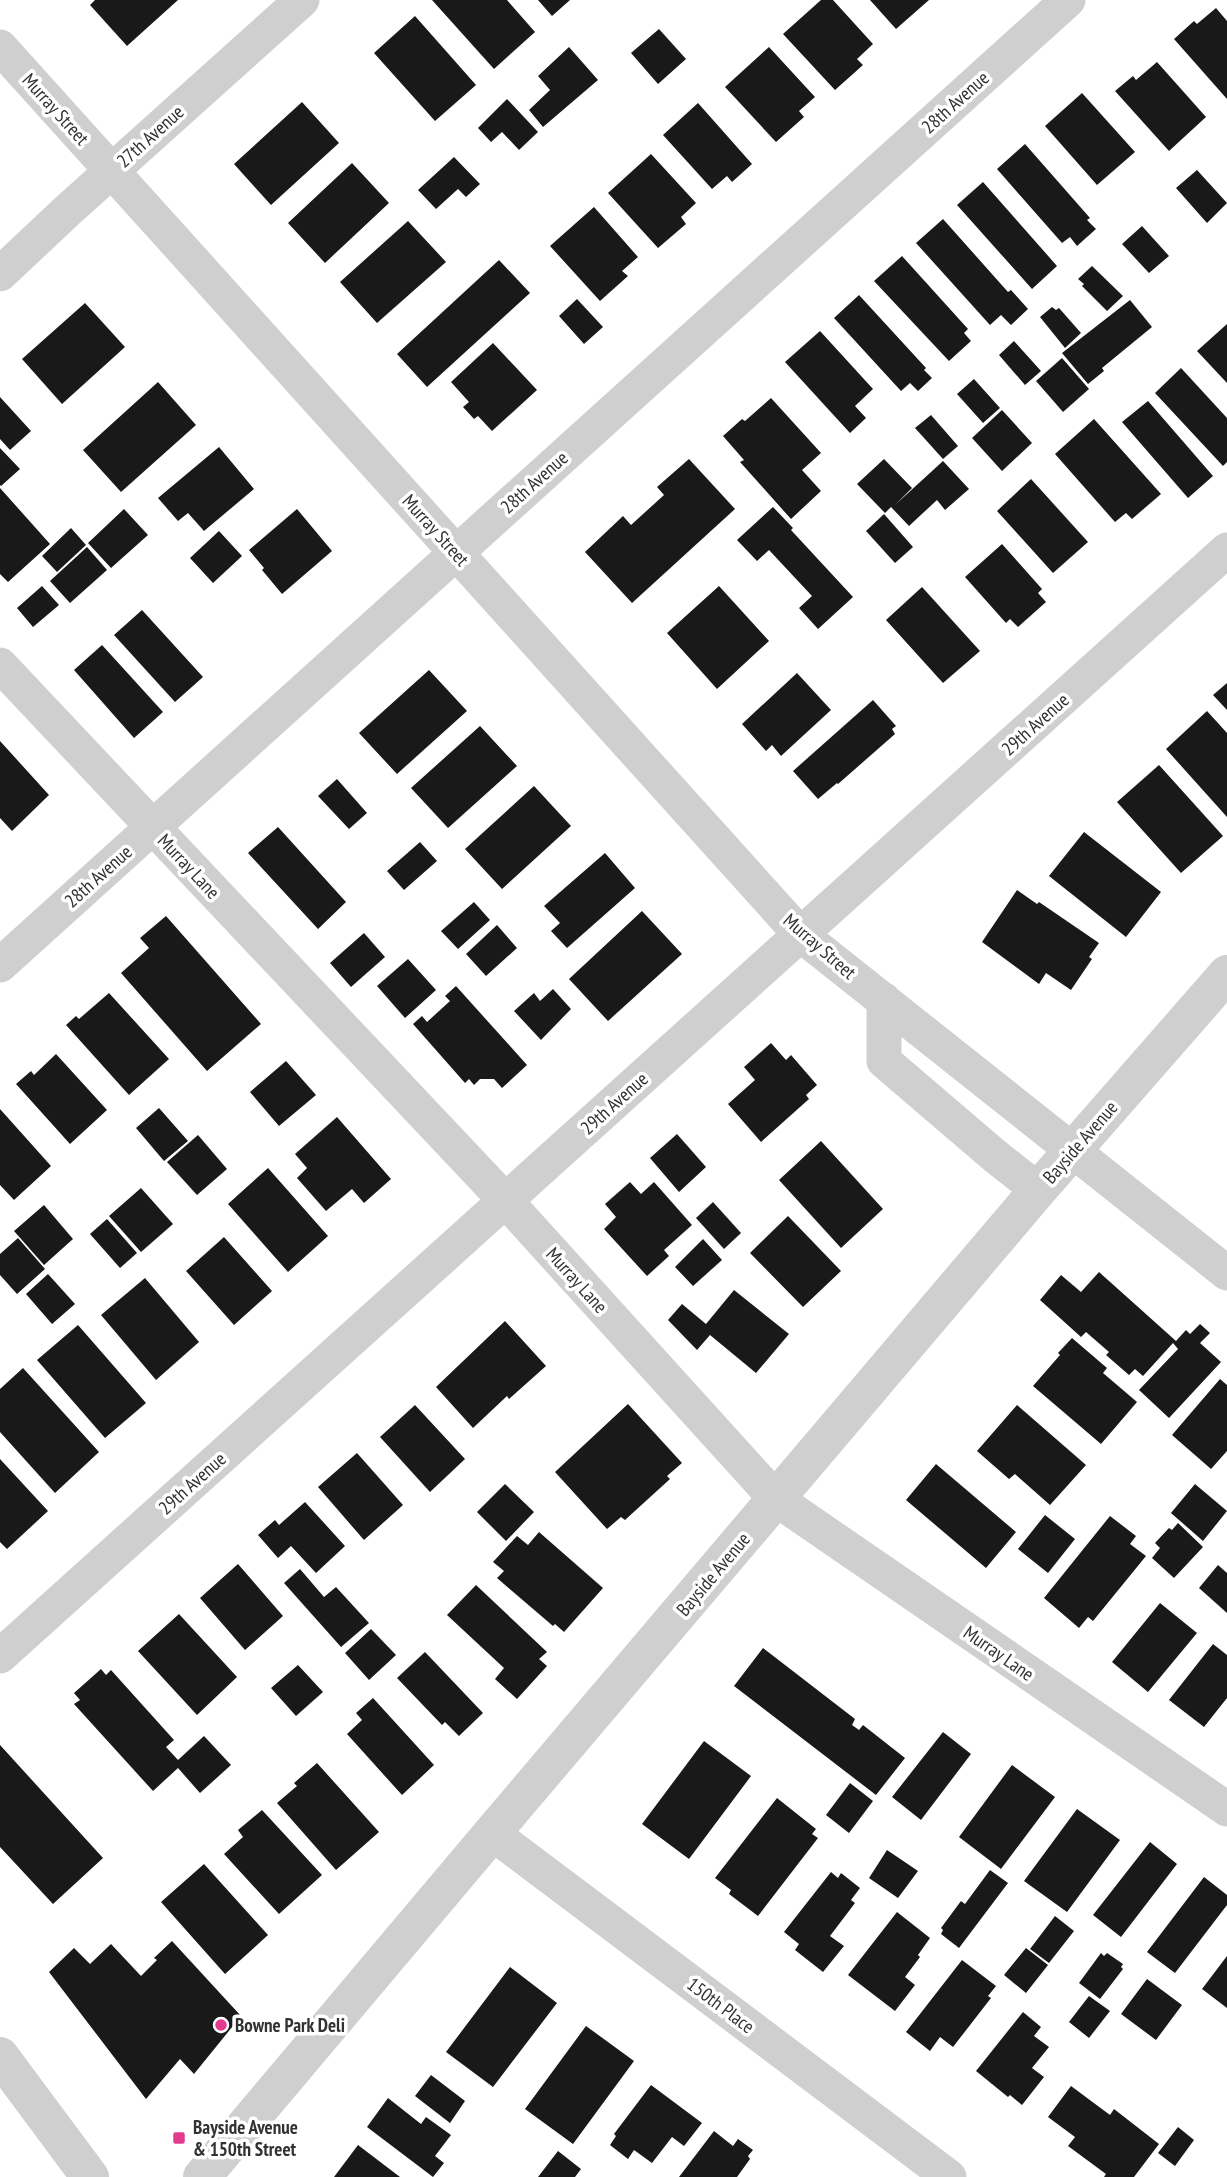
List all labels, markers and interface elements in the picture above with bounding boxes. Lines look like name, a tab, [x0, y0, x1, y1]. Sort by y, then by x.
street label: 28th Avenue	[916, 65, 994, 138]
street label: Murray Street	[18, 68, 95, 150]
street label: 27th Avenue	[111, 100, 189, 172]
street label: 28th Avenue	[495, 445, 573, 518]
street label: Murray Street	[398, 489, 475, 571]
street label: 29th Avenue	[996, 687, 1074, 760]
street label: Murray Lane	[153, 828, 225, 904]
street label: 28th Avenue	[59, 839, 137, 912]
street label: Murray Street	[779, 908, 862, 985]
street label: 29th Avenue	[575, 1066, 653, 1139]
street label: Bayside Avenue	[1038, 1096, 1123, 1188]
street label: Murray Lane	[541, 1242, 613, 1318]
street label: 29th Avenue	[153, 1446, 231, 1519]
street label: Bayside Avenue	[671, 1527, 755, 1621]
street label: Murray Lane	[959, 1620, 1039, 1686]
street label: 150th Place	[683, 1972, 760, 2038]
place label: Bowne Park Deli	[235, 2013, 345, 2037]
marker: Bowne Park Deli	[213, 2017, 229, 2033]
place label: Bayside Avenue & 150th Street	[193, 2115, 298, 2161]
marker: Bayside Avenue & 150th Street	[171, 2130, 187, 2146]

